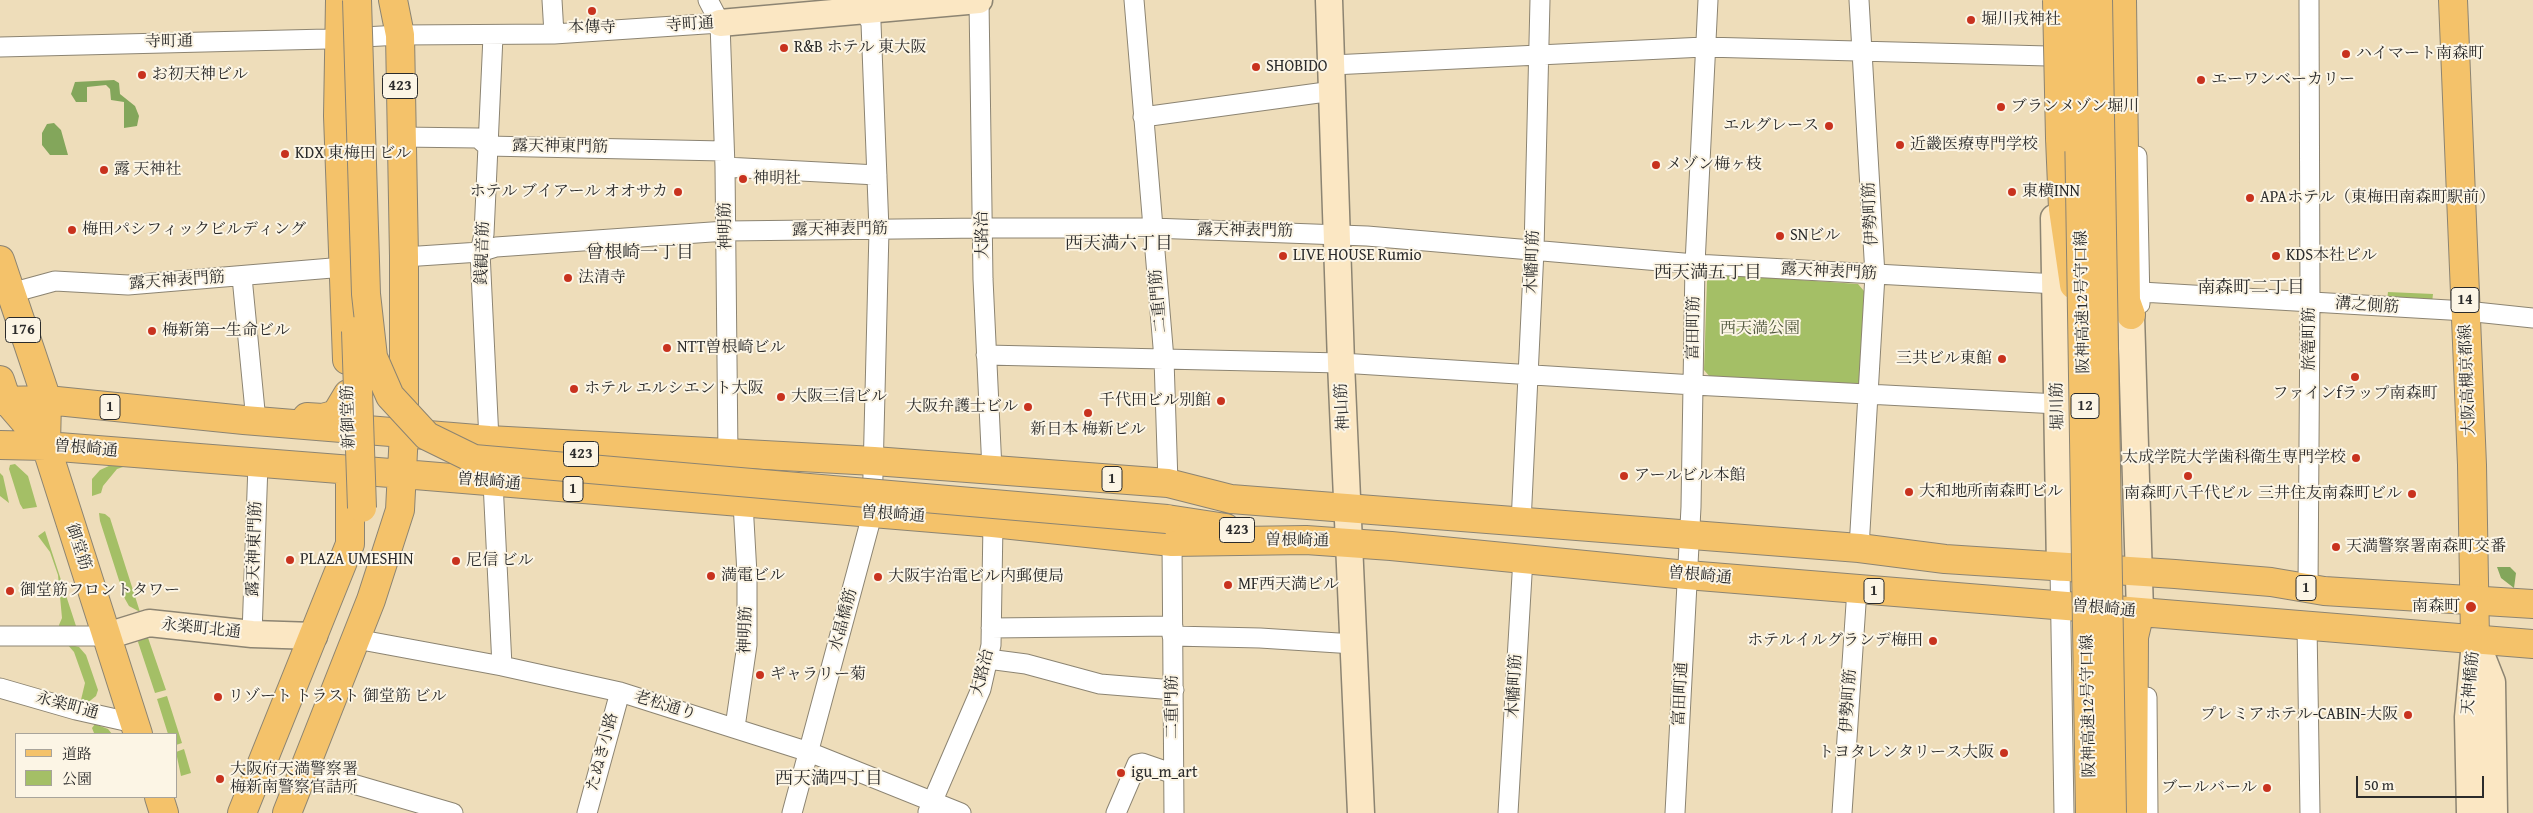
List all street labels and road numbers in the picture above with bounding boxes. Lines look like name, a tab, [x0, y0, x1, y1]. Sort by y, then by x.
street label: 寺町通	[665, 14, 715, 36]
street label: 寺町通	[145, 32, 193, 52]
road number: 423	[382, 74, 418, 98]
street label: 露天神東門筋	[512, 137, 608, 157]
street label: 伊勢町筋	[1860, 182, 1882, 246]
street label: 神明筋	[716, 202, 736, 250]
street label: 大路治	[973, 211, 993, 259]
street label: 露天神表門筋	[792, 220, 888, 240]
street label: 銭観音筋	[472, 221, 494, 285]
street label: 露天神表門筋	[1197, 221, 1293, 241]
street label: 木幡町筋	[1522, 230, 1544, 294]
street label: 阪神高速12号守口線	[2072, 230, 2094, 374]
street label: 露天神表門筋	[1781, 260, 1877, 284]
street label: 露天神表門筋	[128, 268, 226, 294]
street label: 二重門筋	[1147, 268, 1171, 334]
road number: 14	[2451, 288, 2479, 312]
street label: 溝之側筋	[2334, 294, 2400, 318]
street label: 富田町筋	[1684, 296, 1704, 360]
street label: 旅篭町筋	[2300, 307, 2320, 371]
road number: 176	[5, 318, 40, 342]
street label: 大阪高槻京都線	[2456, 324, 2480, 436]
street label: 堀川筋	[2048, 382, 2068, 430]
street label: 神山筋	[1332, 383, 1354, 431]
street label: 新御堂筋	[338, 385, 360, 449]
road number: 1	[100, 394, 120, 420]
road number: 12	[2071, 394, 2099, 418]
street label: 曽根崎通	[53, 437, 119, 461]
road number: 423	[564, 442, 598, 466]
road number: 1	[1102, 466, 1122, 492]
street label: 曽根崎通	[456, 470, 522, 494]
road number: 1	[563, 476, 583, 502]
street label: 露天神東門筋	[244, 501, 266, 597]
street label: 曽根崎通	[860, 503, 926, 527]
road number: 423	[1220, 518, 1254, 542]
street label: 御堂筋	[61, 521, 95, 573]
street label: 曽根崎通	[1265, 531, 1329, 551]
street label: 曽根崎通	[1667, 564, 1733, 588]
road number: 1	[2296, 576, 2316, 600]
road number: 1	[1864, 578, 1884, 604]
street label: 水晶橋筋	[826, 587, 862, 653]
street label: 曽根崎通	[2071, 597, 2137, 621]
street label: 神明筋	[736, 606, 756, 654]
street label: 永楽町北通	[160, 615, 242, 643]
street label: 阪神高速12号守口線	[2078, 634, 2100, 778]
street label: 大路治	[968, 647, 998, 699]
street label: 天神橋筋	[2459, 650, 2483, 716]
street label: 木幡町筋	[1504, 654, 1526, 718]
street label: 富田町通	[1670, 662, 1692, 726]
street label: 伊勢町筋	[1837, 668, 1861, 734]
street label: 二重門筋	[1163, 675, 1183, 739]
street label: 老松通り	[632, 687, 698, 725]
street label: 永楽町通	[34, 688, 100, 724]
street label: たぬき小路	[583, 711, 623, 793]

